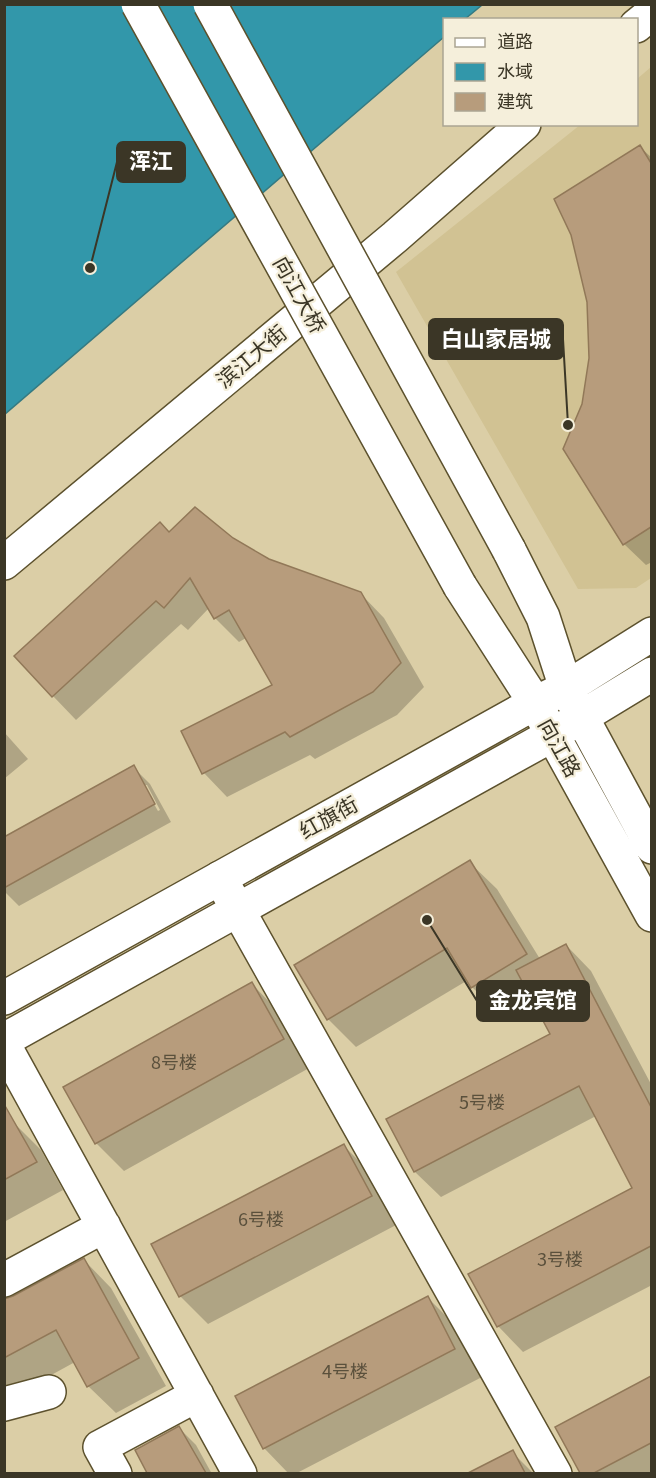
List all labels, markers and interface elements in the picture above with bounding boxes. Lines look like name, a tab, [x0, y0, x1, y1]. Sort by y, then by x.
legend	[443, 18, 638, 126]
text: 道路	[497, 27, 533, 53]
text: 水域	[497, 57, 533, 83]
text: 建筑	[497, 87, 533, 113]
callout: 浑江	[117, 142, 185, 182]
text: 浑江	[129, 143, 173, 175]
street label: 向江大桥	[267, 250, 334, 338]
street label: 滨江大街	[209, 317, 293, 394]
callout: 白山家居城	[429, 319, 563, 359]
text: 白山家居城	[441, 321, 551, 353]
street label: 向江路	[532, 712, 589, 782]
street label: 红旗街	[293, 788, 363, 845]
callout: 金龙宾馆	[477, 981, 589, 1021]
text: 金龙宾馆	[489, 982, 577, 1014]
house number: 8号楼	[151, 1048, 197, 1074]
house number: 5号楼	[459, 1088, 505, 1114]
house number: 6号楼	[238, 1205, 284, 1231]
house number: 3号楼	[537, 1245, 583, 1271]
house number: 4号楼	[322, 1357, 368, 1383]

